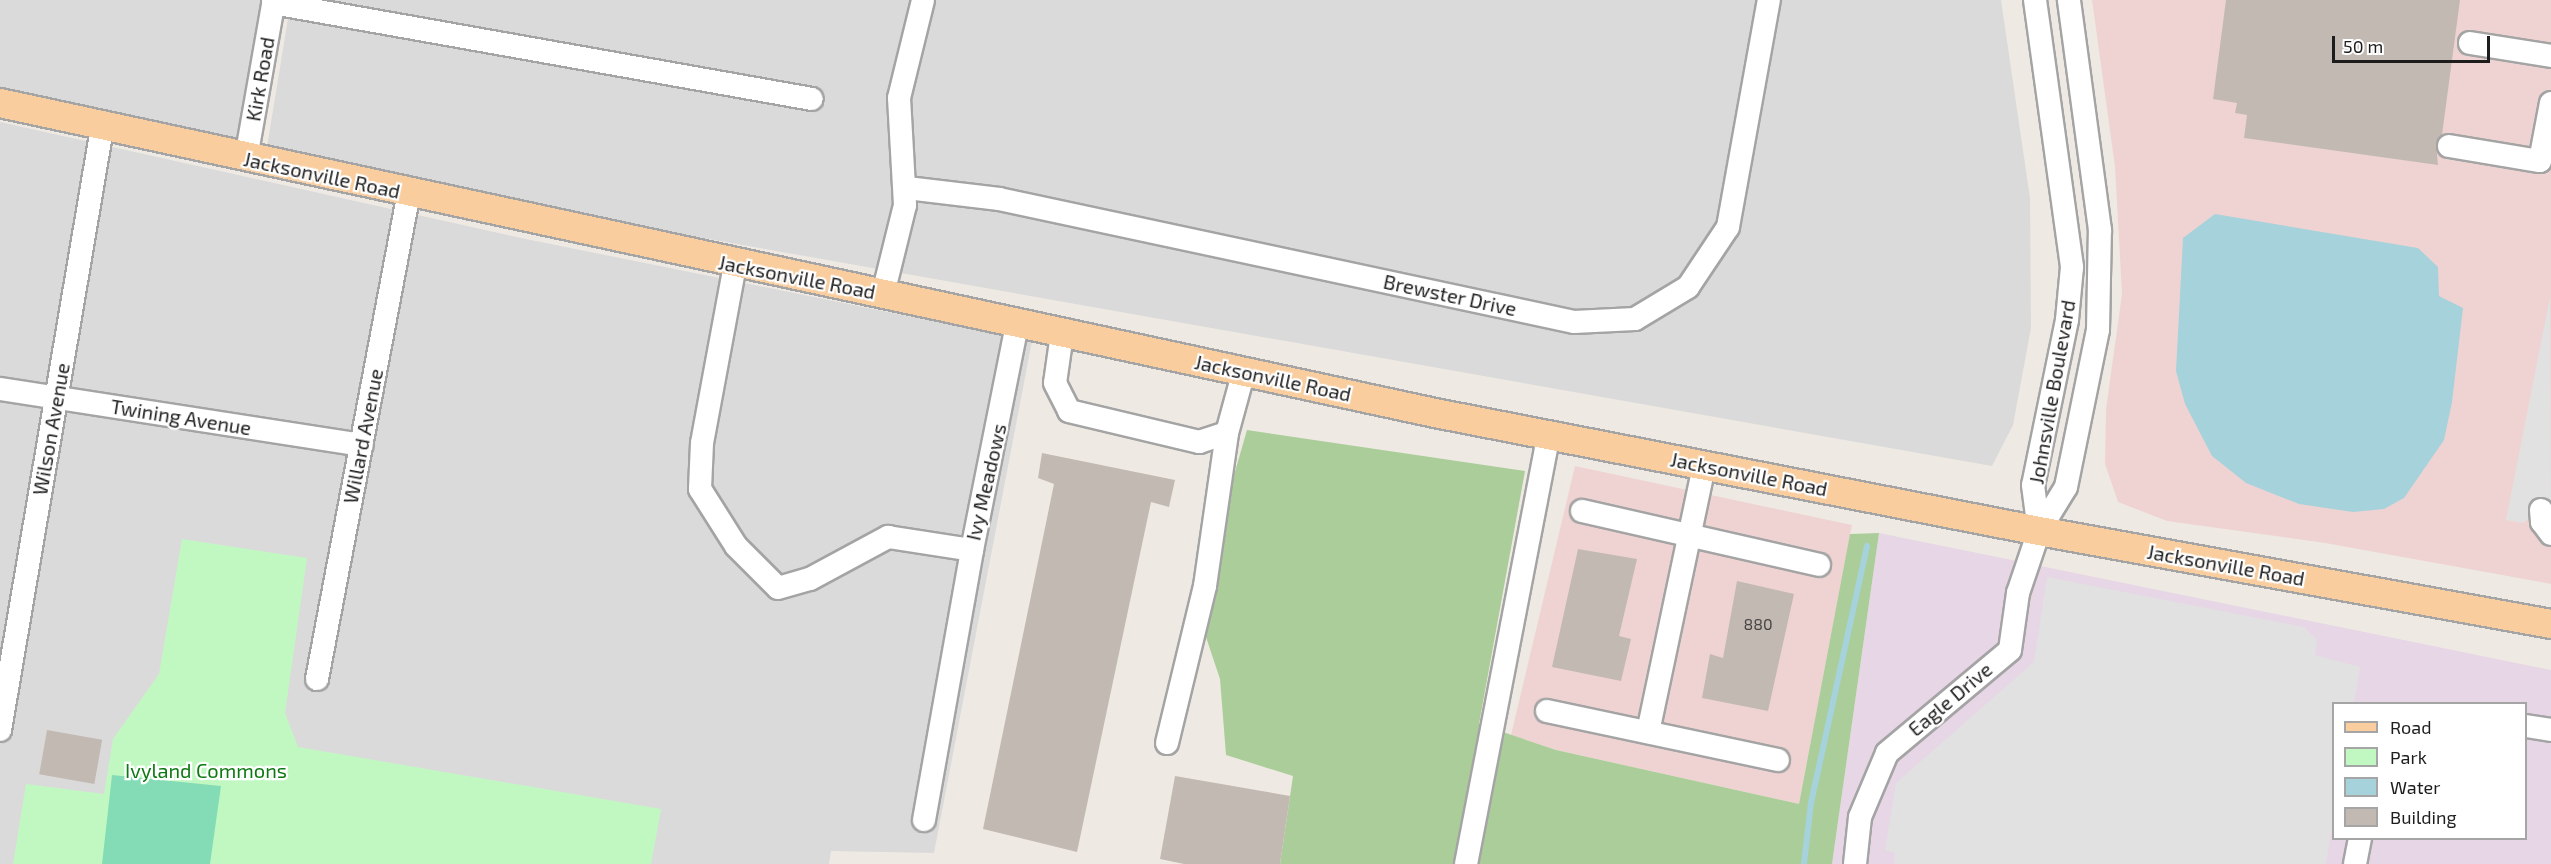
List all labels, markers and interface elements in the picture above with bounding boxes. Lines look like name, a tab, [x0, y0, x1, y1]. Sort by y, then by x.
scale bar	[2335, 24, 2492, 62]
street label: Kirk Road	[241, 35, 279, 123]
text: 50 m	[2343, 35, 2383, 57]
street label: Jacksonville Road	[241, 147, 403, 203]
street label: Jacksonville Road	[716, 250, 878, 304]
street label: Brewster Drive	[1381, 269, 1519, 321]
street label: Johnsville Boulevard	[2024, 298, 2080, 486]
street label: Jacksonville Road	[1192, 350, 1354, 406]
street label: Wilson Avenue	[28, 361, 74, 497]
street label: Willard Avenue	[338, 366, 388, 506]
street label: Twining Avenue	[109, 394, 253, 440]
street label: Ivy Meadows	[961, 421, 1011, 543]
street label: Jacksonville Road	[1668, 447, 1830, 501]
street label: Jacksonville Road	[2145, 539, 2307, 591]
house number: 880	[1743, 614, 1773, 634]
street label: Eagle Drive	[1903, 657, 1997, 741]
legend	[2332, 702, 2527, 840]
text: Road	[2390, 716, 2431, 738]
text: Park	[2390, 746, 2427, 768]
park label: Ivyland Commons	[125, 758, 287, 782]
text: Water	[2390, 776, 2440, 798]
text: Building	[2390, 806, 2457, 828]

